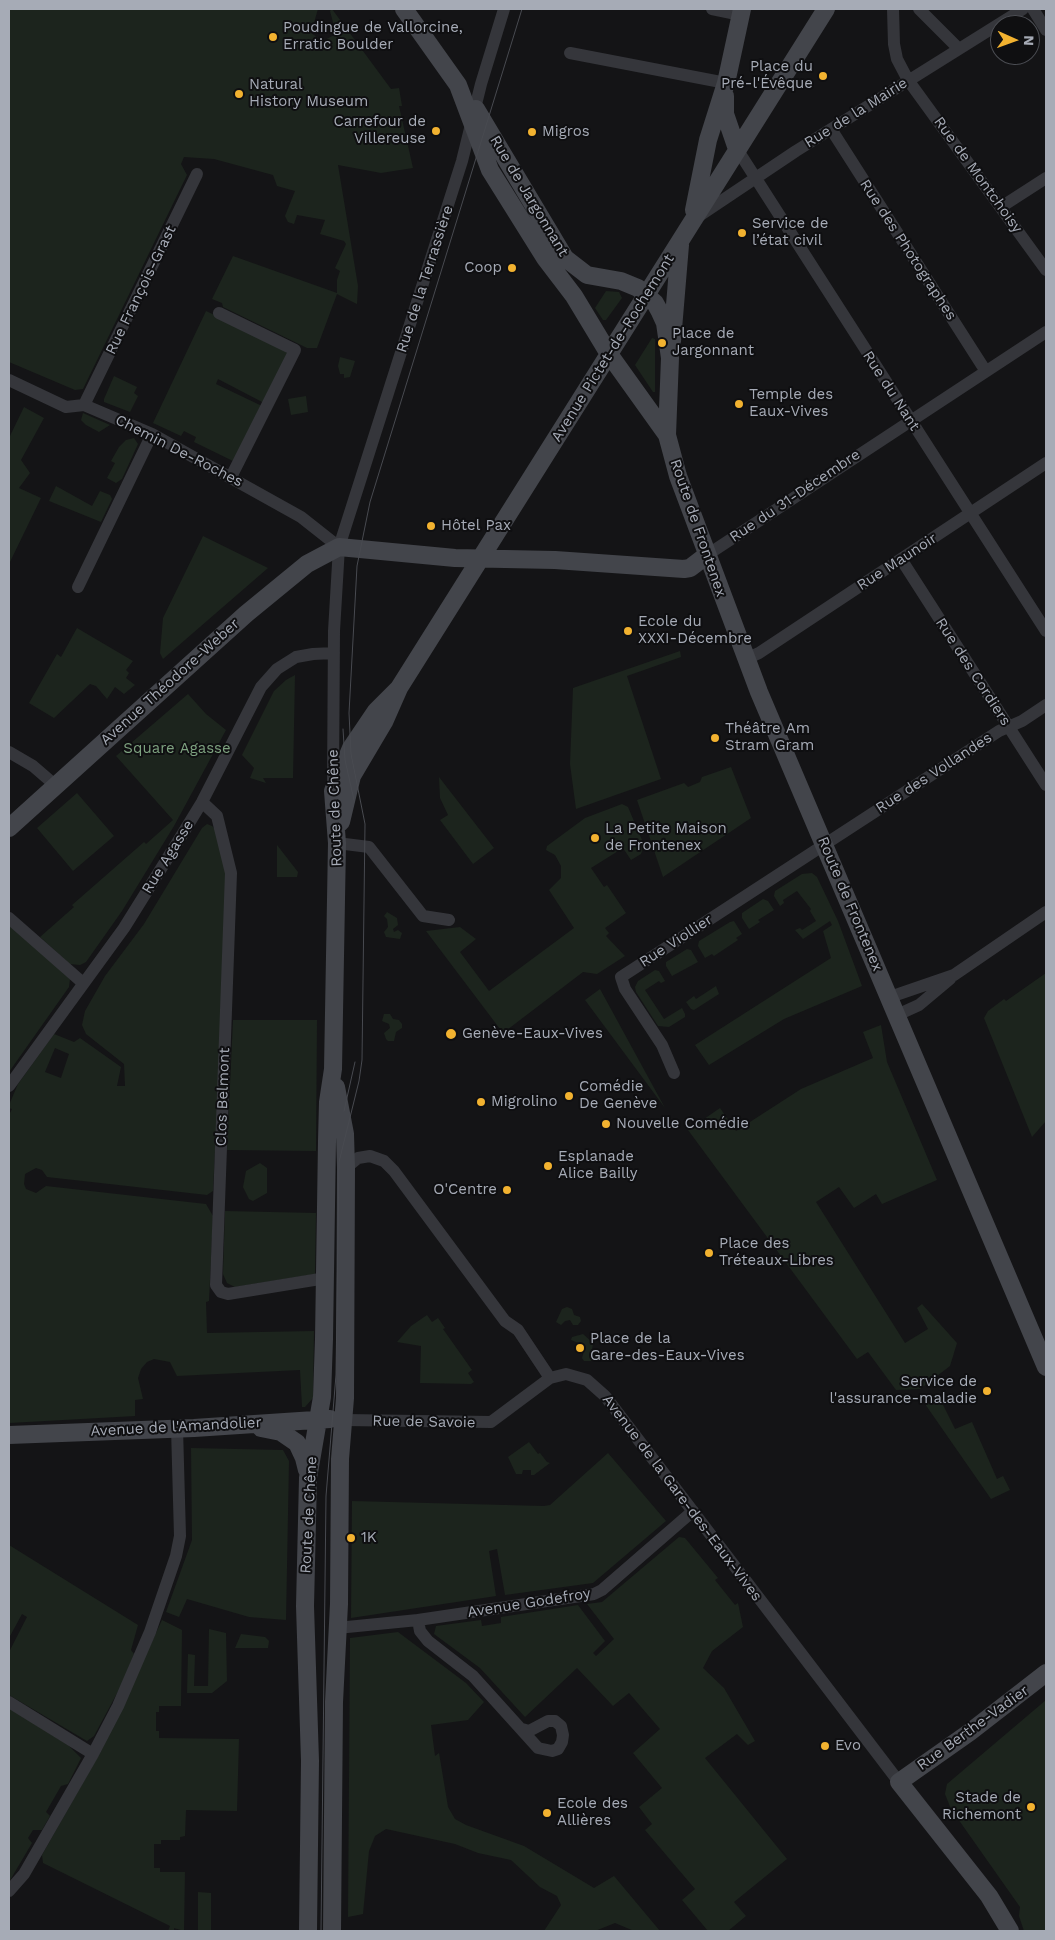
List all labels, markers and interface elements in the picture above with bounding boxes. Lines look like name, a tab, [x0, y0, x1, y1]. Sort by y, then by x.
north arrow	[990, 15, 1040, 65]
place label: Poudingue de Vallorcine, Erratic Boulder	[283, 19, 463, 54]
marker: Poudingue de Vallorcine, Erratic Boulder	[267, 31, 279, 43]
text: N	[1021, 35, 1037, 46]
place label: Place du Pré-l'Évêque	[721, 58, 813, 93]
marker: Place du Pré-l'Évêque	[817, 70, 829, 82]
street label: Rue de la Mairie	[801, 74, 911, 152]
place label: Natural History Museum	[249, 76, 368, 111]
marker: Natural History Museum	[233, 88, 245, 100]
place label: Carrefour de Villereuse	[333, 113, 426, 148]
street label: Rue de Montchoisy	[930, 113, 1026, 237]
place label: Migros	[542, 123, 590, 141]
marker: Carrefour de Villereuse	[430, 125, 442, 137]
marker: Migros	[526, 126, 538, 138]
street label: Rue de Jargonnant	[486, 132, 572, 260]
street label: Rue des Photographes	[856, 176, 960, 324]
street label: Rue de la Terrassière	[393, 203, 457, 355]
place label: Service de l’état civil	[752, 215, 828, 250]
street label: Rue François-Grast	[102, 222, 180, 358]
marker: Service de l’état civil	[736, 227, 748, 239]
street label: Avenue Pictet-de-Rochemont	[548, 251, 678, 445]
place label: Coop	[464, 259, 502, 277]
marker: Coop	[506, 262, 518, 274]
place label: Place de Jargonnant	[672, 325, 754, 360]
marker: Place de Jargonnant	[656, 337, 668, 349]
street label: Rue du Nant	[859, 348, 923, 434]
place label: Temple des Eaux-Vives	[749, 386, 833, 421]
marker: Temple des Eaux-Vives	[733, 398, 745, 410]
street label: Chemin De-Roches	[112, 411, 246, 491]
street label: Rue du 31-Décembre	[726, 446, 864, 546]
street label: Route de Frontenex	[666, 457, 730, 599]
place label: Hôtel Pax	[441, 517, 511, 535]
marker: Hôtel Pax	[425, 520, 437, 532]
street label: Rue Maunoir	[854, 529, 940, 595]
place label: Ecole du XXXI-Décembre	[638, 613, 752, 648]
street label: Avenue Théodore-Weber	[97, 615, 243, 749]
street label: Rue des Cordiers	[931, 615, 1015, 729]
marker: Ecole du XXXI-Décembre	[622, 625, 634, 637]
place label: Théâtre Am Stram Gram	[725, 720, 814, 755]
street label: Rue des Vollandes	[873, 729, 995, 817]
marker: Théâtre Am Stram Gram	[709, 732, 721, 744]
park label: Square Agasse	[123, 740, 231, 758]
street label: Route de Chêne	[324, 749, 346, 867]
street label: Rue Agasse	[138, 817, 198, 897]
place label: La Petite Maison de Frontenex	[605, 820, 727, 855]
marker: La Petite Maison de Frontenex	[589, 832, 601, 844]
street label: Route de Frontenex	[814, 834, 886, 974]
street label: Rue Viollier	[636, 911, 716, 971]
place label: Genève-Eaux-Vives	[462, 1025, 603, 1043]
marker: Genève-Eaux-Vives	[444, 1027, 458, 1041]
street label: Clos Belmont	[212, 1047, 234, 1147]
place label: Comédie De Genève	[579, 1078, 657, 1113]
marker: Comédie De Genève	[563, 1090, 575, 1102]
place label: Migrolino	[491, 1093, 558, 1111]
marker: Migrolino	[475, 1096, 487, 1108]
place label: Nouvelle Comédie	[616, 1115, 749, 1133]
marker: Nouvelle Comédie	[600, 1118, 612, 1130]
place label: Esplanade Alice Bailly	[558, 1148, 637, 1183]
marker: Esplanade Alice Bailly	[542, 1160, 554, 1172]
place label: O'Centre	[433, 1181, 497, 1199]
marker: O'Centre	[501, 1184, 513, 1196]
place label: Place des Tréteaux-Libres	[719, 1235, 834, 1270]
marker: Place des Tréteaux-Libres	[703, 1247, 715, 1259]
place label: Place de la Gare-des-Eaux-Vives	[590, 1330, 745, 1365]
marker: Place de la Gare-des-Eaux-Vives	[574, 1342, 586, 1354]
place label: Service de l'assurance-maladie	[830, 1373, 977, 1408]
marker: Service de l'assurance-maladie	[981, 1385, 993, 1397]
street label: Avenue de la Gare-des-Eaux-Vives	[598, 1391, 766, 1605]
street label: Rue de Savoie	[372, 1412, 476, 1432]
street label: Avenue de l'Amandolier	[90, 1414, 262, 1440]
street label: Route de Chêne	[297, 1456, 321, 1574]
place label: 1K	[361, 1529, 377, 1547]
marker: 1K	[345, 1532, 357, 1544]
street label: Avenue Godefroy	[466, 1584, 592, 1622]
street label: Rue Berthe-Vadier	[914, 1681, 1032, 1775]
place label: Evo	[835, 1737, 861, 1755]
marker: Evo	[819, 1740, 831, 1752]
place label: Stade de Richemont	[942, 1789, 1021, 1824]
place label: Ecole des Allières	[557, 1795, 628, 1830]
marker: Stade de Richemont	[1025, 1801, 1037, 1813]
marker: Ecole des Allières	[541, 1807, 553, 1819]

